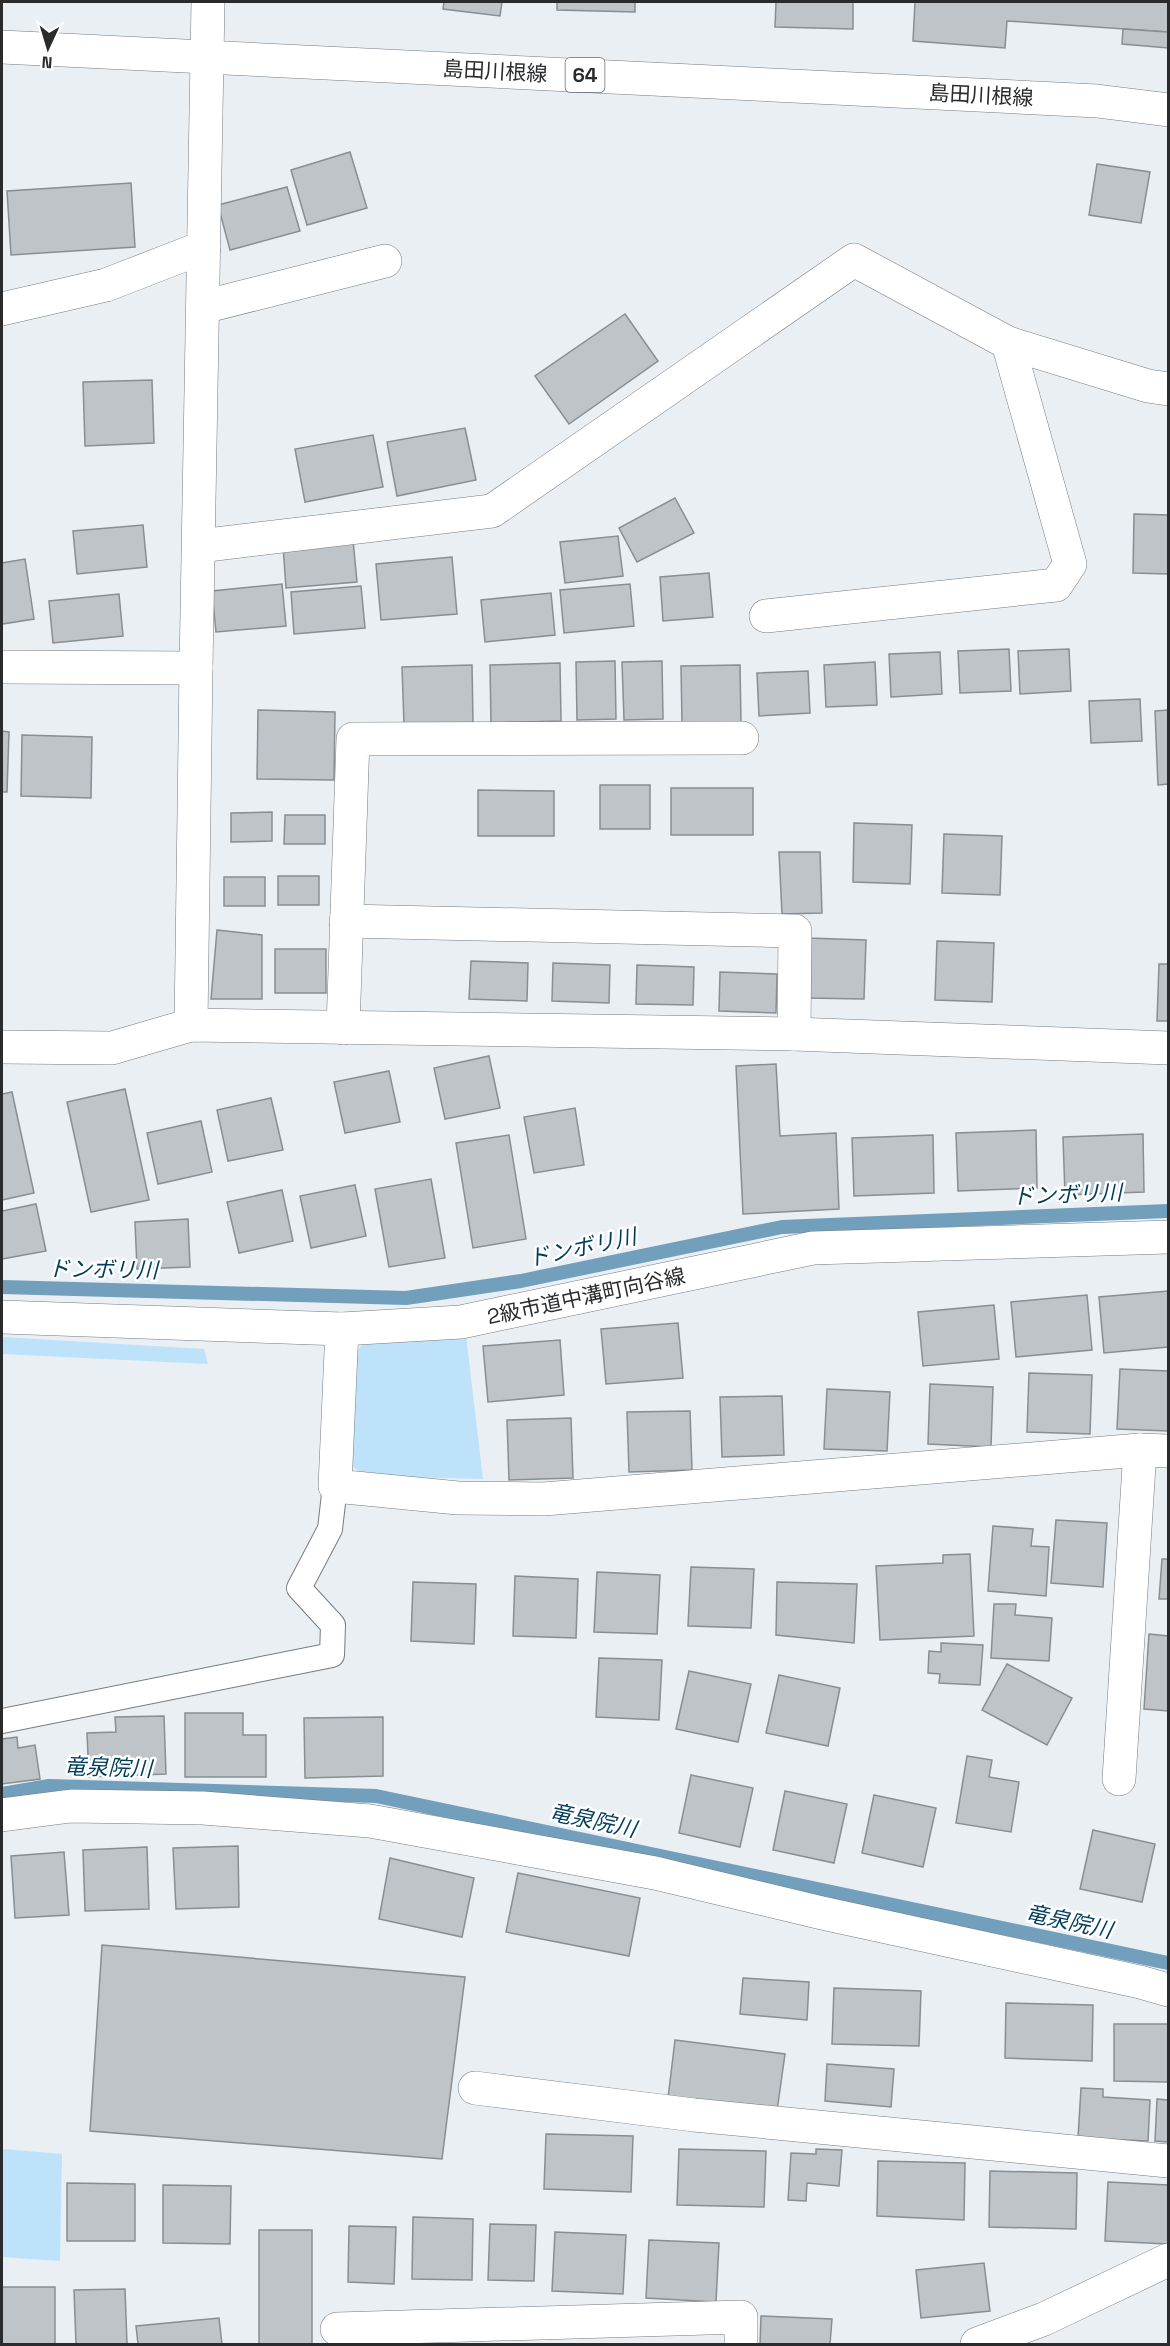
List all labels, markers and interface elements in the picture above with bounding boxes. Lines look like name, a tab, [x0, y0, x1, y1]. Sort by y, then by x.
north arrow	[18, 18, 78, 78]
text: N	[41, 52, 53, 73]
street label: 島田川根線	[442, 55, 548, 87]
road number: 64	[566, 58, 604, 92]
street label: 島田川根線	[928, 79, 1034, 111]
water label: ドンボリ川	[1012, 1178, 1124, 1210]
water label: ドンボリ川	[525, 1221, 641, 1272]
water label: ドンボリ川	[48, 1254, 160, 1284]
street label: 2級市道中溝町向谷線	[485, 1262, 687, 1330]
water label: 竜泉院川	[64, 1751, 154, 1783]
water label: 竜泉院川	[547, 1797, 641, 1843]
water label: 竜泉院川	[1023, 1898, 1117, 1944]

